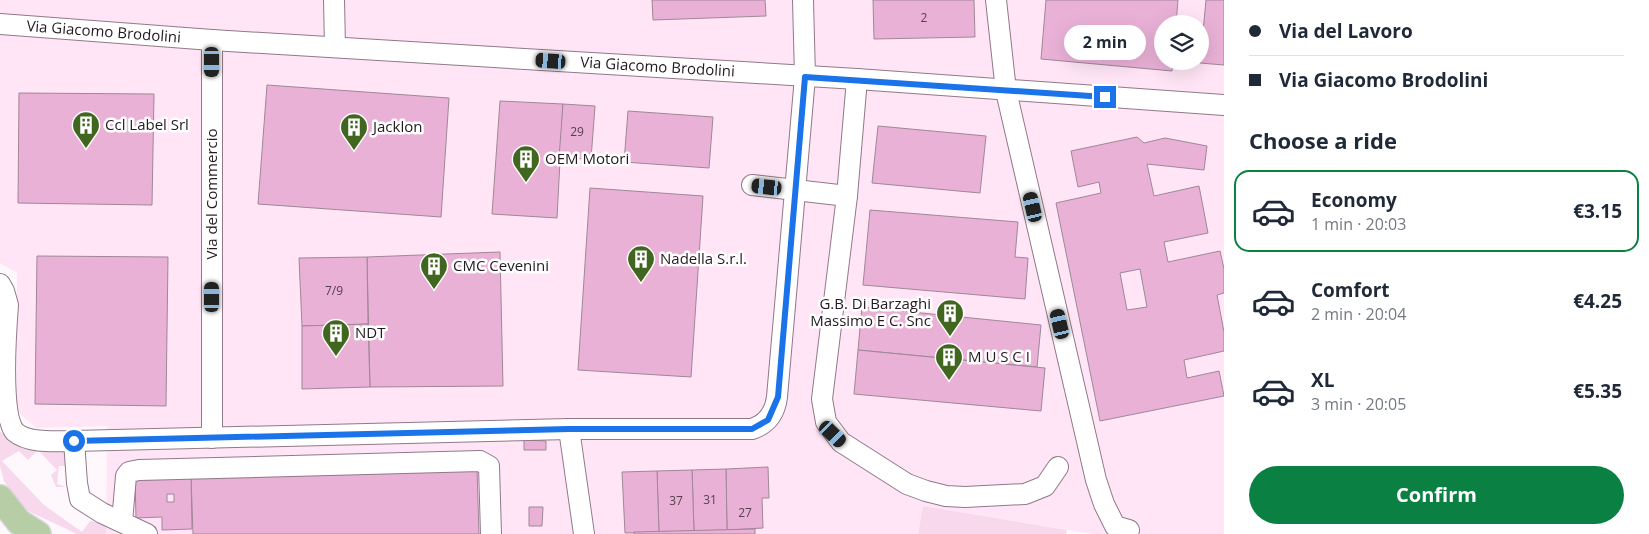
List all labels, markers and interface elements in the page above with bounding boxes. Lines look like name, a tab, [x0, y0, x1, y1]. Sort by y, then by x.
house number: 2	[921, 9, 928, 26]
street label: Via Giacomo Brodolini	[26, 15, 182, 47]
map controls	[1154, 15, 1209, 70]
button: layers	[1154, 15, 1209, 70]
text: Via del Lavoro	[1279, 18, 1413, 44]
callout: 2 min	[1064, 24, 1146, 59]
text: 2 min	[1083, 31, 1127, 53]
car	[204, 47, 219, 77]
street label: Via Giacomo Brodolini	[580, 51, 735, 81]
car	[535, 52, 566, 70]
text: Via Giacomo Brodolini	[1279, 67, 1488, 93]
route end	[1094, 86, 1116, 108]
building icon: Ccl Label Srl	[71, 110, 101, 149]
building icon: Jacklon	[339, 112, 369, 151]
place label: Ccl Label Srl	[105, 114, 189, 134]
place label: Jacklon	[371, 116, 422, 136]
house number: 29	[570, 123, 584, 140]
text: Choose a ride	[1249, 125, 1397, 155]
street label: Via del Commercio	[201, 128, 221, 260]
building icon: OEM Motori	[511, 144, 541, 183]
place label: OEM Motori	[545, 148, 629, 168]
car	[751, 178, 782, 196]
text: Economy	[1311, 187, 1397, 213]
icon: car	[1251, 189, 1296, 234]
car	[1022, 191, 1043, 223]
text: €3.15	[1573, 198, 1622, 224]
text: 1 min · 20:03	[1311, 213, 1406, 235]
building icon: Nadella S.r.l.	[626, 244, 656, 283]
place label: Nadella S.r.l.	[660, 248, 747, 268]
building icon: CMC Cevenini	[419, 251, 449, 290]
place label: CMC Cevenini	[453, 255, 549, 275]
text: Comfort	[1311, 277, 1390, 303]
icon: car	[1251, 279, 1296, 324]
car	[204, 282, 219, 312]
house number: 7/9	[325, 282, 343, 299]
text: €4.25	[1573, 288, 1622, 314]
place label: G.B. Di Barzaghi Massimo E C. Snc	[810, 293, 931, 330]
building icon: G.B. Di Barzaghi Massimo E C. Snc	[935, 298, 965, 337]
text: 2 min · 20:04	[1311, 303, 1406, 325]
car	[1049, 308, 1070, 340]
building icon: NDT	[321, 318, 351, 357]
place label: NDT	[355, 322, 386, 342]
building icon: M U S C I	[934, 342, 964, 381]
place label: M U S C I	[968, 346, 1030, 366]
text: XL	[1311, 367, 1334, 393]
icon: car	[1251, 369, 1296, 414]
text: €5.35	[1573, 378, 1622, 404]
text: 3 min · 20:05	[1311, 393, 1406, 415]
car	[816, 418, 849, 450]
route start	[63, 430, 85, 452]
button: Confirm	[1249, 466, 1624, 524]
house number: 31	[703, 491, 717, 508]
house number: 37	[669, 492, 683, 509]
house number: 27	[738, 504, 752, 521]

